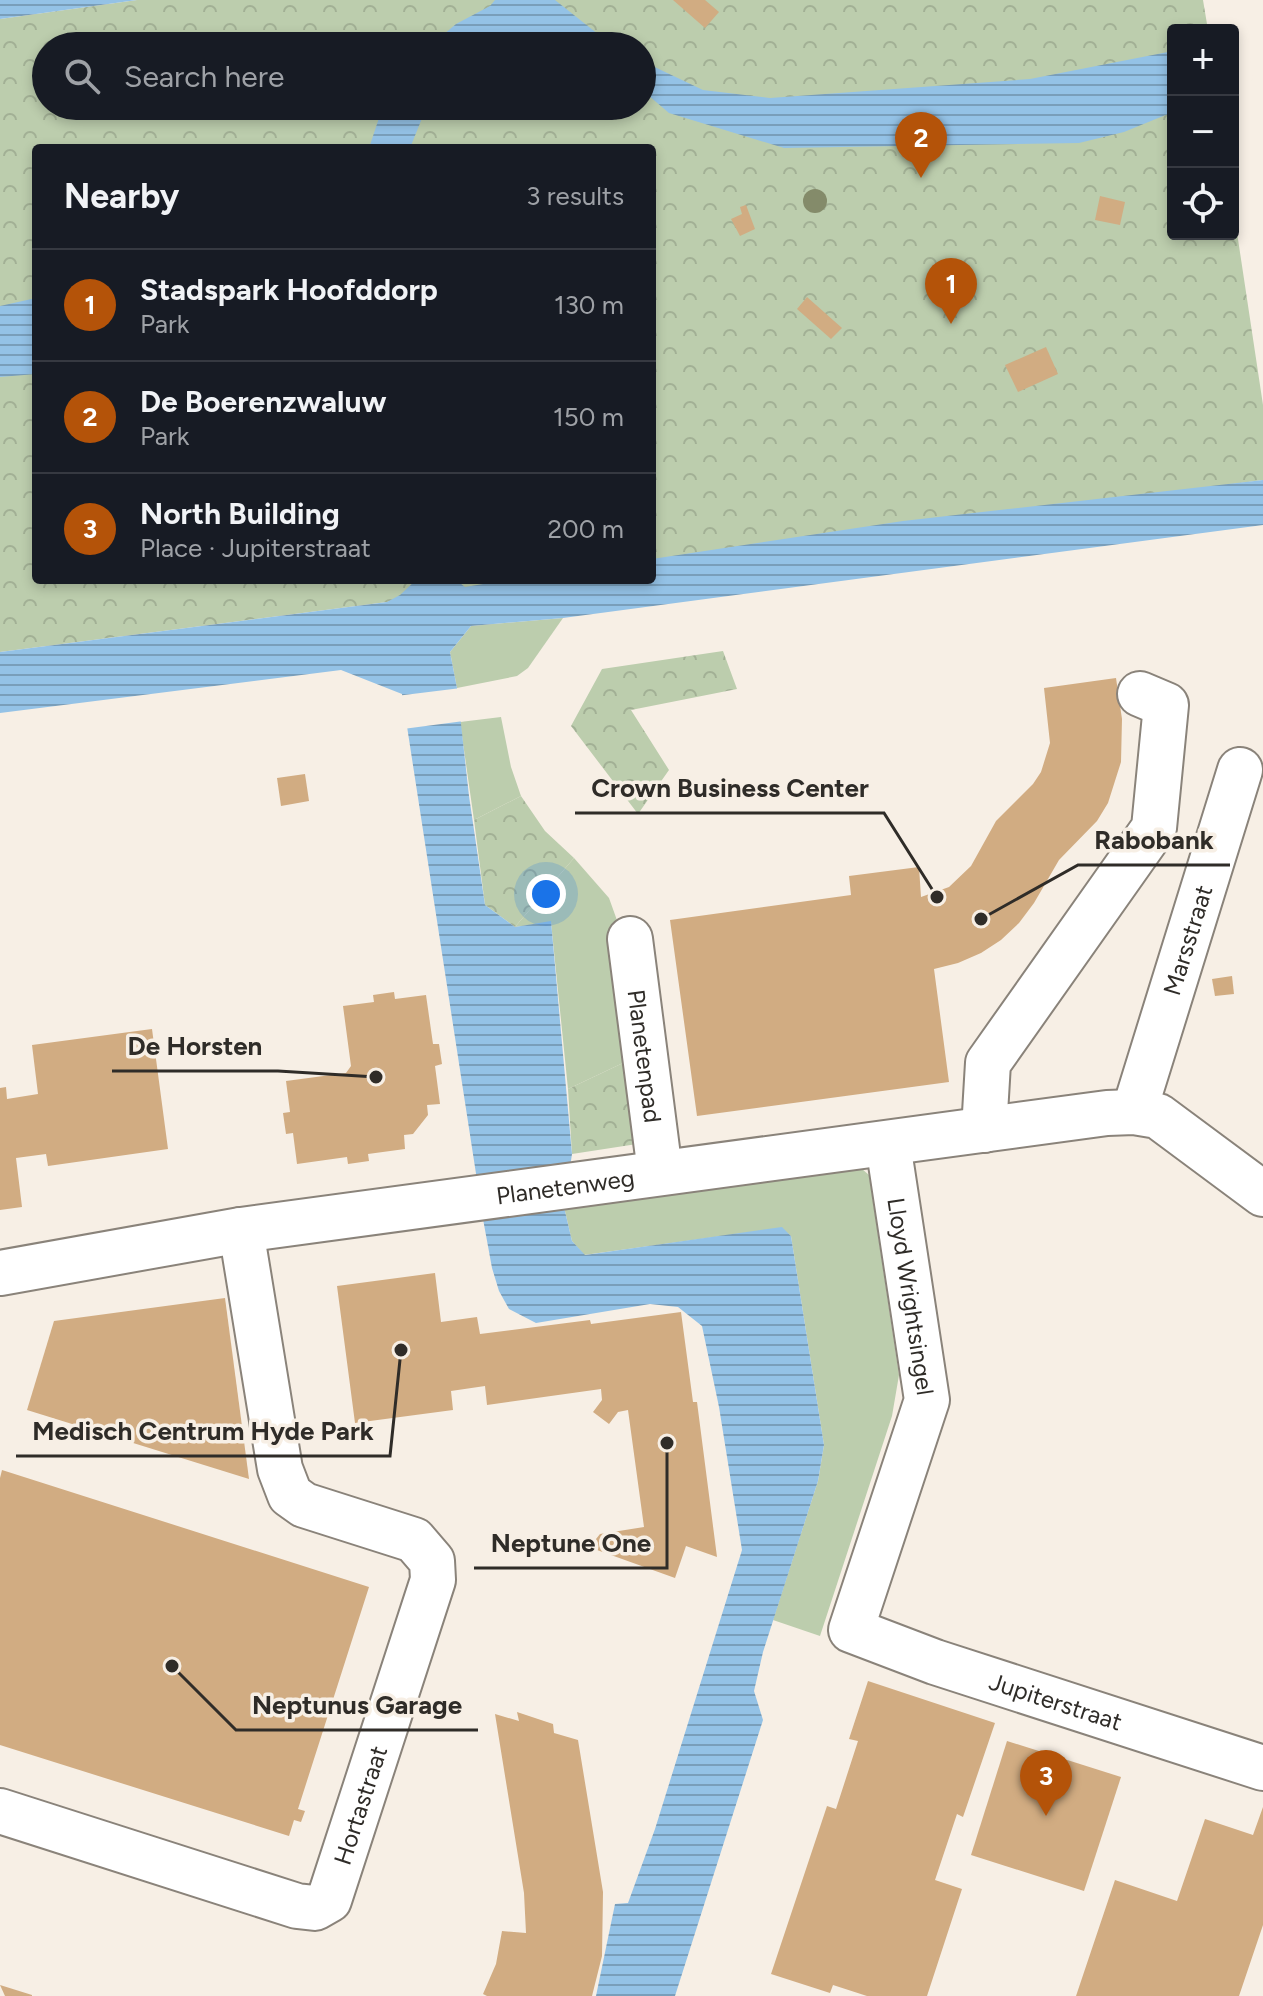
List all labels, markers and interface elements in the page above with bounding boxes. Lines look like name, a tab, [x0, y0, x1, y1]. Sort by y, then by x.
map controls	[1167, 24, 1239, 240]
button: +	[1167, 24, 1239, 96]
search box	[32, 32, 656, 120]
icon: search	[60, 54, 104, 98]
text: Search here	[124, 58, 284, 95]
button: −	[1167, 96, 1239, 168]
pin: 2	[895, 112, 947, 178]
button: locate	[1167, 168, 1239, 240]
text: Nearby	[64, 176, 179, 217]
text: 3 results	[526, 180, 624, 212]
pin: 1	[925, 258, 977, 324]
text: Stadspark Hoofddorp	[140, 271, 438, 308]
text: 1	[85, 289, 95, 321]
text: 130 m	[554, 289, 624, 321]
text: Park	[140, 308, 189, 340]
text: De Boerenzwaluw	[140, 383, 387, 420]
text: 2	[82, 401, 98, 433]
text: 150 m	[553, 401, 624, 433]
text: Park	[140, 420, 189, 452]
text: North Building	[140, 495, 340, 532]
text: 3	[83, 513, 97, 545]
text: 200 m	[548, 513, 624, 545]
text: Place · Jupiterstraat	[140, 532, 371, 564]
callout: Crown Business Center	[575, 763, 884, 813]
text: Crown Business Center	[591, 772, 869, 804]
callout: Rabobank	[1078, 815, 1230, 865]
text: Rabobank	[1094, 824, 1214, 856]
your location	[526, 874, 566, 914]
street label: Marsstraat	[1157, 881, 1218, 999]
street label: Planetenpad	[622, 988, 668, 1124]
callout: De Horsten	[112, 1021, 278, 1071]
text: De Horsten	[128, 1030, 262, 1062]
street label: Planetenweg	[494, 1163, 636, 1210]
street label: Lloyd Wrightsingel	[882, 1195, 941, 1397]
callout: Medisch Centrum Hyde Park	[16, 1406, 390, 1456]
text: Medisch Centrum Hyde Park	[32, 1415, 374, 1447]
callout: Neptune One	[474, 1518, 667, 1568]
text: Neptune One	[491, 1527, 651, 1559]
street label: Jupiterstraat	[986, 1666, 1126, 1736]
callout: Neptunus Garage	[236, 1680, 478, 1730]
text: Neptunus Garage	[252, 1689, 462, 1721]
street label: Hortastraat	[327, 1742, 393, 1868]
pin: 3	[1020, 1750, 1072, 1816]

